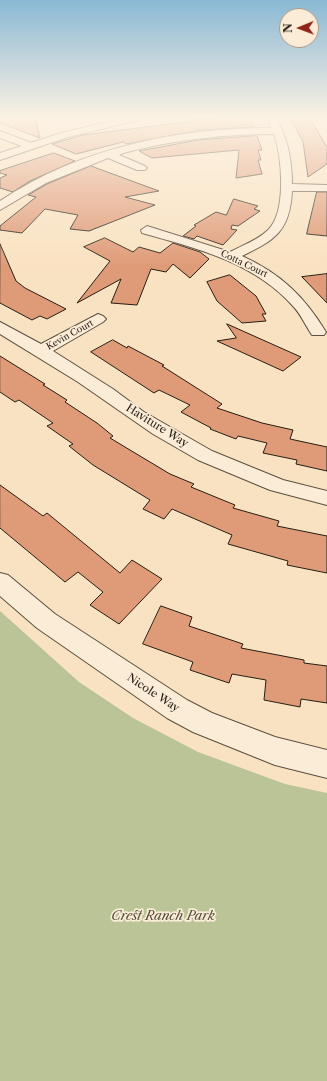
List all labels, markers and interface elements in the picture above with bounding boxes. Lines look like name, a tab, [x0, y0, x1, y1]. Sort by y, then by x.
north arrow	[279, 8, 319, 48]
text: N	[281, 23, 295, 33]
street label: Cotta Court	[219, 248, 269, 280]
street label: Kevin Court	[45, 318, 95, 352]
street label: Haviture Way	[123, 402, 191, 450]
street label: Nicole Way	[124, 671, 182, 715]
park label: Crest Ranch Park	[111, 908, 215, 924]

